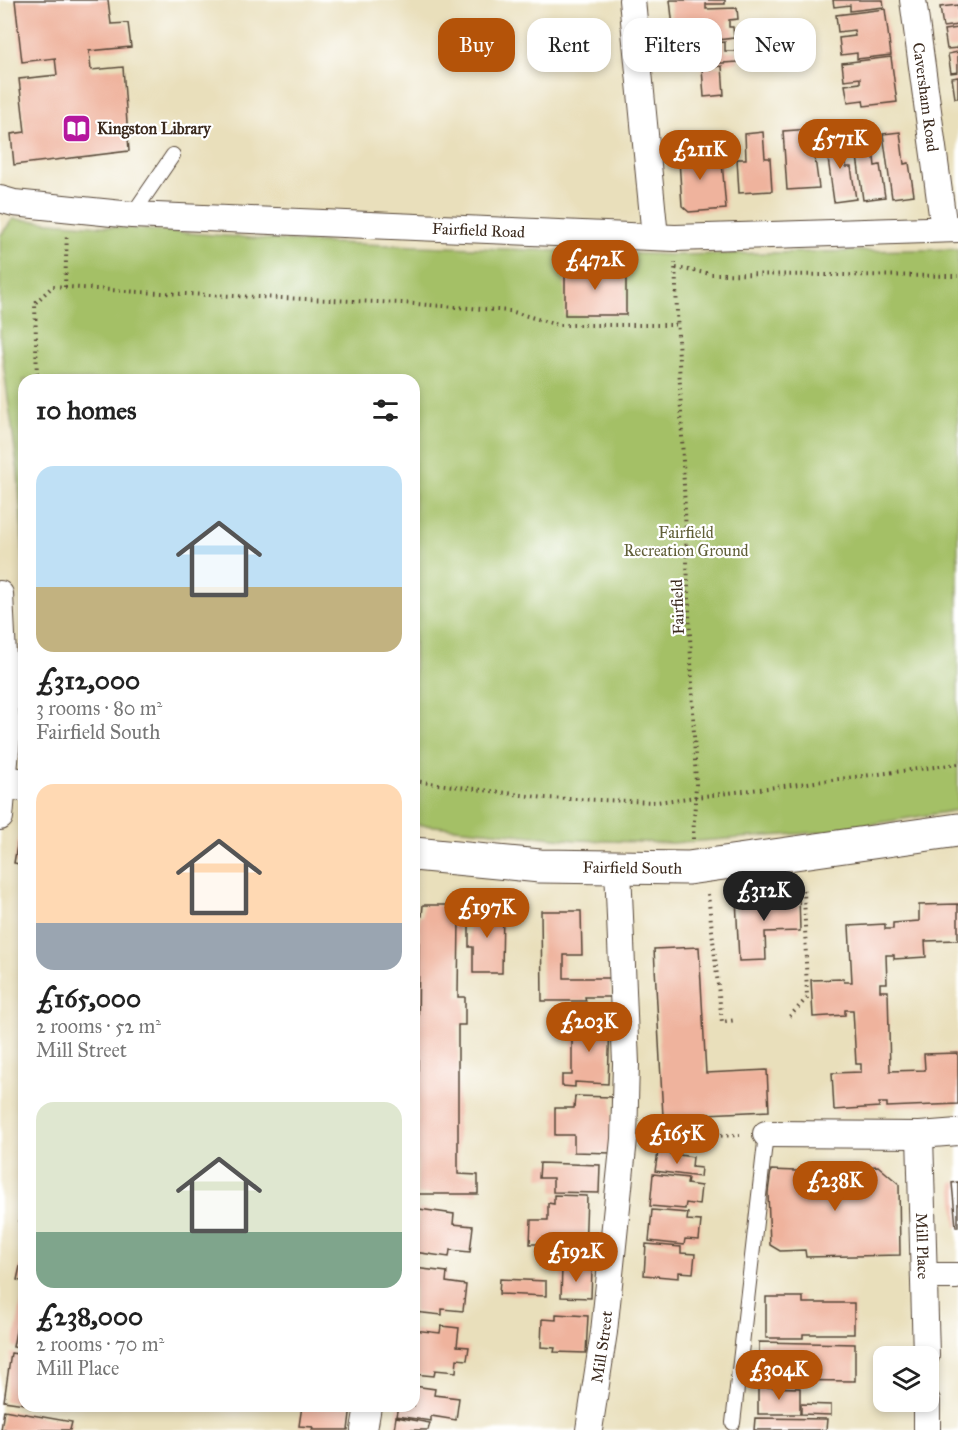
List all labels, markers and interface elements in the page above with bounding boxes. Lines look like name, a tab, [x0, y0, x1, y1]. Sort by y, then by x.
chip: Buy	[438, 18, 515, 72]
chip: Rent	[527, 18, 611, 72]
chip: Filters	[623, 18, 722, 72]
chip: New	[734, 18, 816, 72]
street label: Caversham Road	[909, 41, 942, 153]
library icon: Kingston Library	[60, 112, 92, 144]
place label: Kingston Library	[97, 119, 212, 139]
pin: £571K	[798, 119, 882, 170]
text: £571K	[812, 126, 868, 150]
pin: £211K	[658, 130, 742, 181]
text: £211K	[673, 137, 727, 161]
street label: Fairfield Road	[432, 219, 525, 242]
pin: £472K	[553, 240, 637, 291]
text: £472K	[566, 247, 624, 271]
text: 10 homes	[36, 394, 137, 426]
icon: filters	[369, 394, 402, 427]
icon: home	[165, 505, 273, 613]
park label: Fairfield Recreation Ground	[623, 523, 749, 560]
street label: Fairfield	[667, 579, 688, 635]
text: £312,000	[36, 664, 140, 696]
text: 3 rooms · 80 m²	[36, 696, 162, 720]
text: Fairfield South	[36, 720, 160, 744]
icon: home	[165, 823, 273, 931]
street label: Fairfield South	[583, 858, 682, 878]
pin: £312K	[722, 871, 806, 922]
text: £312K	[737, 878, 791, 902]
pin: £197K	[445, 888, 529, 939]
text: £197K	[458, 895, 516, 919]
text: £165,000	[36, 982, 141, 1014]
pin: £203K	[547, 1002, 631, 1053]
text: £203K	[560, 1009, 618, 1033]
text: 2 rooms · 52 m²	[36, 1014, 161, 1038]
text: Mill Street	[36, 1038, 127, 1062]
pin: £165K	[635, 1114, 719, 1165]
text: £165K	[649, 1121, 705, 1145]
icon: home	[165, 1141, 273, 1249]
pin: £238K	[793, 1161, 877, 1212]
text: £238K	[807, 1168, 863, 1192]
street label: Mill Place	[912, 1212, 933, 1280]
pin: £192K	[534, 1232, 618, 1283]
text: £192K	[548, 1239, 604, 1263]
text: £238,000	[36, 1300, 143, 1332]
street label: Mill Street	[587, 1310, 616, 1384]
text: 2 rooms · 70 m²	[36, 1332, 164, 1356]
map controls	[873, 1346, 939, 1412]
button: layers	[873, 1346, 939, 1412]
pin: £304K	[737, 1350, 821, 1401]
text: Mill Place	[36, 1356, 119, 1380]
text: £304K	[750, 1357, 808, 1381]

